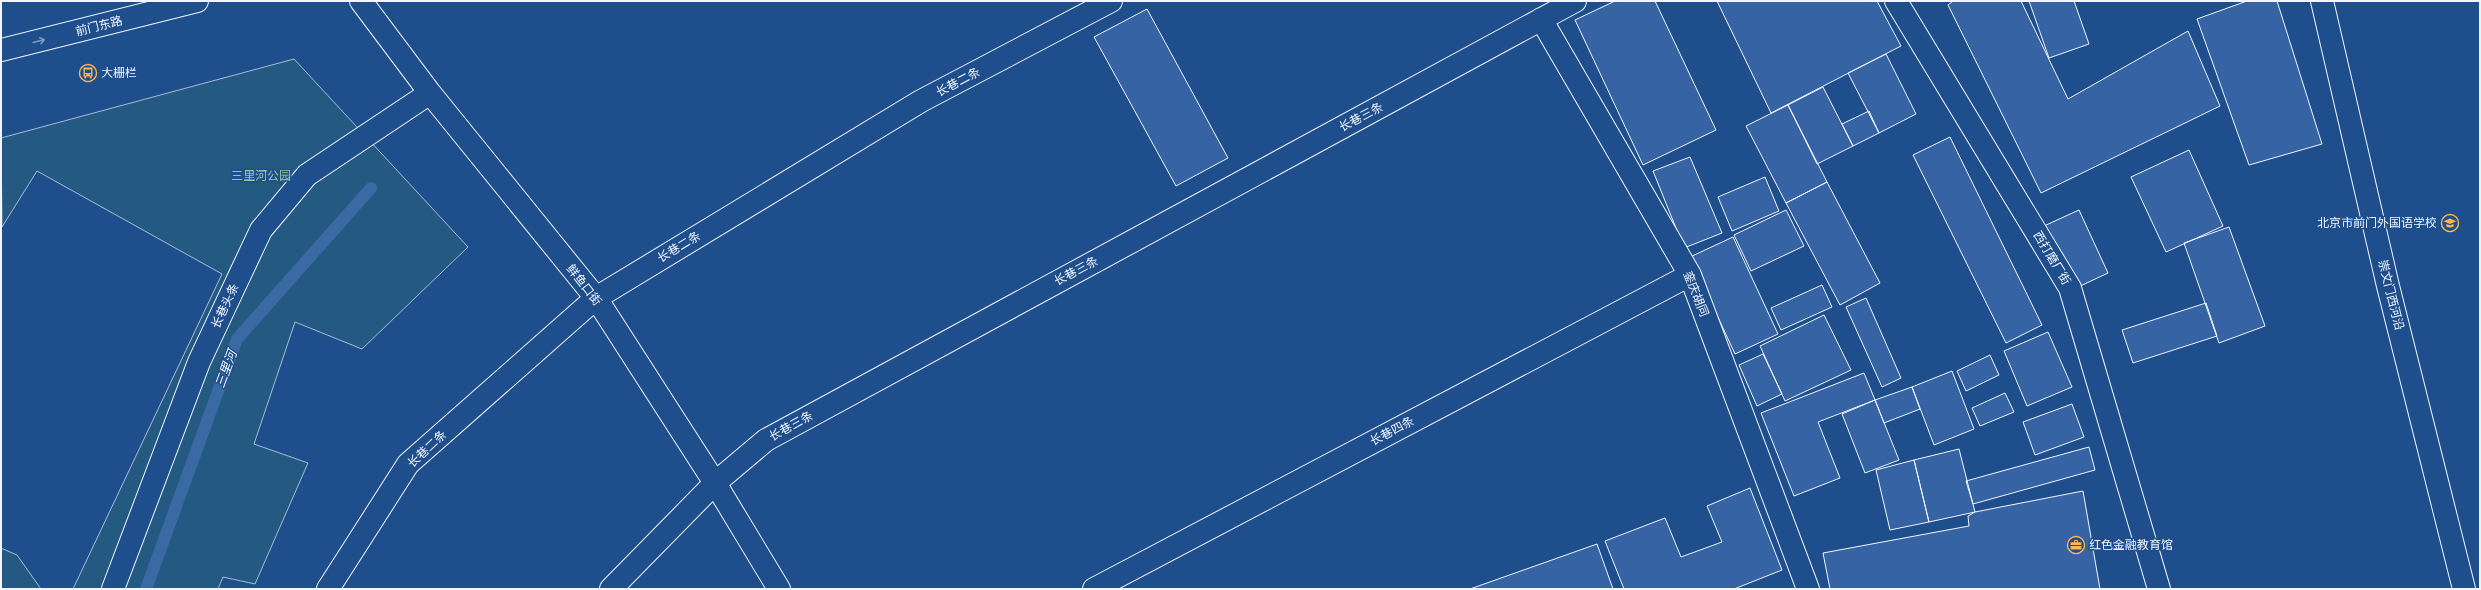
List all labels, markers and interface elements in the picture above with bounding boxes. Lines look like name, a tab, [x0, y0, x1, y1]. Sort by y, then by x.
street label: 前门东路	[74, 13, 124, 39]
one-way arrow	[32, 37, 45, 44]
bus stop icon: 大栅栏	[78, 63, 98, 83]
street label: 长巷二条	[934, 65, 982, 99]
place label: 大栅栏	[101, 66, 137, 80]
street label: 长巷三条	[1337, 100, 1385, 134]
park label: 三里河公园	[231, 169, 291, 183]
school or university icon: 北京市前门外国语学校	[2440, 213, 2460, 233]
place label: 北京市前门外国语学校	[2317, 216, 2437, 230]
street label: 长巷二条	[655, 229, 703, 265]
street label: 西打磨厂街	[2031, 229, 2073, 287]
street label: 长巷三条	[1052, 254, 1100, 288]
street label: 崇文门西河沿	[2375, 258, 2407, 332]
street label: 鲜鱼口街	[564, 262, 604, 308]
street label: 銮庆胡同	[1681, 269, 1711, 319]
street label: 长巷头条	[209, 281, 241, 331]
water label: 三里河	[212, 345, 241, 390]
street label: 长巷三条	[767, 408, 815, 444]
street label: 长巷四条	[1368, 414, 1416, 448]
street label: 长巷二条	[405, 428, 449, 470]
office icon: 红色金融教育馆	[2066, 535, 2086, 555]
place label: 红色金融教育馆	[2089, 538, 2173, 552]

